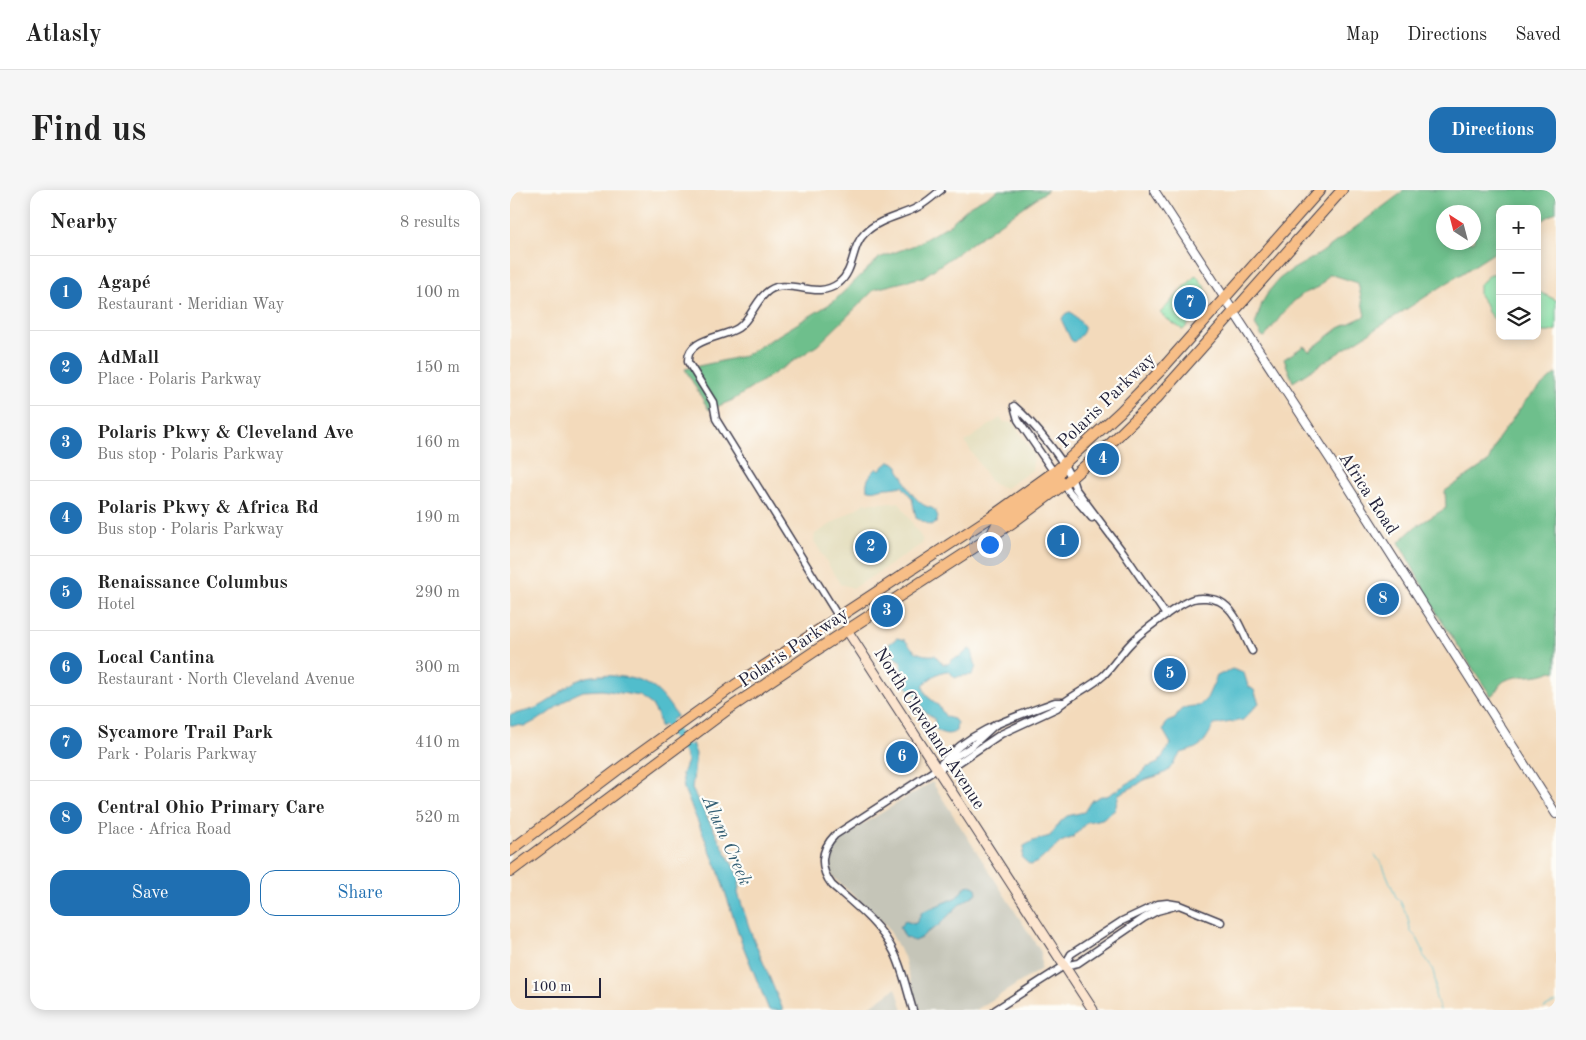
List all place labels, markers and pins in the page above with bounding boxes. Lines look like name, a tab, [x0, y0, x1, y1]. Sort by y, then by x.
pin: 7	[1174, 284, 1206, 322]
pin: 4	[1087, 440, 1119, 478]
pin: 1	[1047, 522, 1079, 560]
pin: 2	[855, 528, 887, 566]
pin: 8	[1367, 580, 1399, 618]
pin: 3	[871, 592, 903, 630]
pin: 5	[1154, 655, 1186, 693]
pin: 6	[886, 738, 918, 776]

